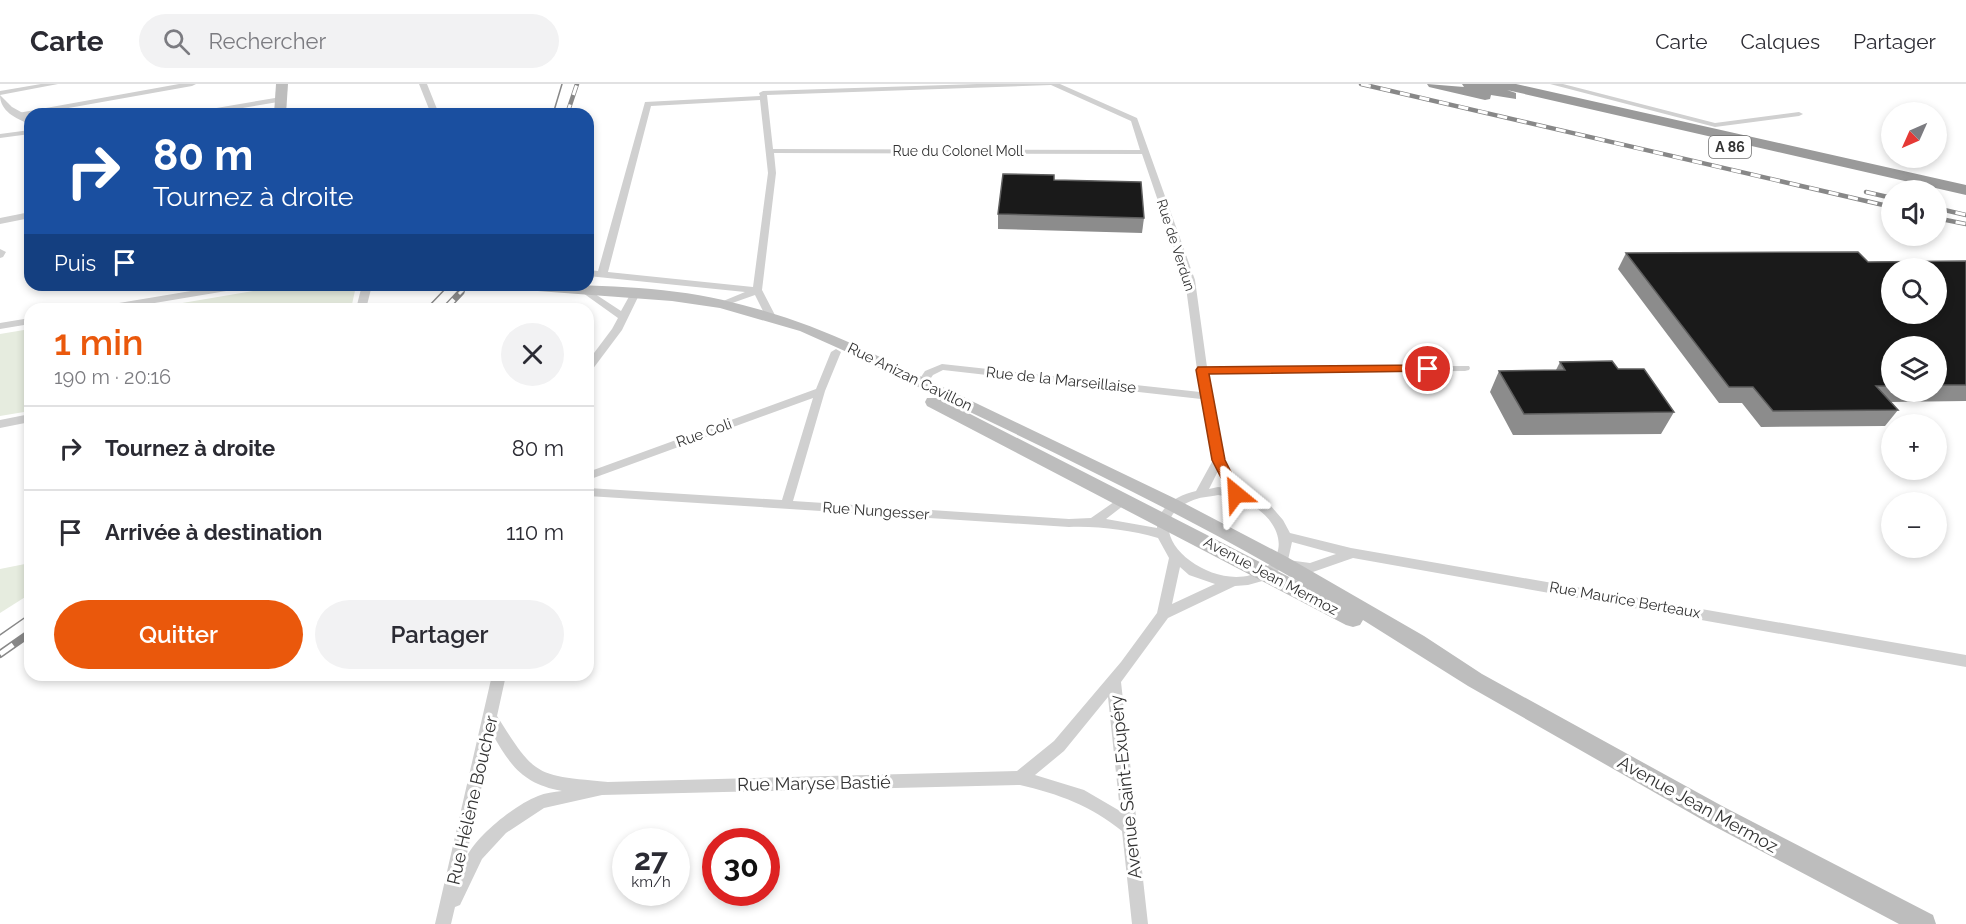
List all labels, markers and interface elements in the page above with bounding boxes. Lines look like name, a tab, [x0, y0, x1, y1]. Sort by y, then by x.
search box	[139, 14, 559, 68]
text: Carte	[30, 25, 103, 58]
icon: search	[160, 25, 193, 58]
text: Rechercher	[208, 28, 326, 54]
text: Carte	[1655, 29, 1708, 54]
text: Calques	[1741, 29, 1820, 54]
text: Partager	[1853, 29, 1936, 54]
north arrow	[1881, 102, 1947, 168]
map controls	[1881, 102, 1947, 558]
text: 80 m	[153, 131, 253, 180]
icon: right	[54, 132, 132, 210]
road number: A 86	[1709, 136, 1751, 158]
street label: Rue du Colonel Moll	[892, 143, 1024, 159]
button: sound	[1881, 180, 1947, 246]
text: Tournez à droite	[153, 181, 354, 212]
street label: Rue de Verdun	[1154, 197, 1198, 293]
icon: arrive	[108, 246, 141, 279]
text: Puis	[54, 250, 96, 276]
button: search	[1881, 258, 1947, 324]
text: 1 min	[54, 321, 143, 363]
button: close	[501, 323, 564, 386]
button: layers	[1881, 336, 1947, 402]
street label: Rue Anizan Cavillon	[845, 339, 975, 415]
pin	[1402, 343, 1453, 394]
icon: arrive	[1411, 352, 1444, 385]
street label: Rue de la Marseillaise	[985, 363, 1137, 397]
text: 190 m · 20:16	[54, 365, 171, 389]
button: +	[1881, 414, 1947, 480]
street label: Rue Coli	[674, 415, 734, 451]
icon: right	[54, 432, 87, 465]
text: Tournez à droite	[105, 435, 275, 461]
text: 80 m	[512, 435, 564, 461]
position arrow	[1204, 462, 1268, 526]
button: −	[1881, 492, 1947, 558]
street label: Rue Nungesser	[822, 498, 931, 524]
icon: arrive	[54, 516, 87, 549]
text: Arrivée à destination	[105, 519, 322, 545]
text: 110 m	[506, 519, 564, 545]
street label: Avenue Jean Mermoz	[1201, 533, 1341, 619]
street label: Rue Maurice Berteaux	[1548, 578, 1702, 622]
button: Quitter	[54, 600, 303, 669]
button: Partager	[315, 600, 564, 669]
street label: Avenue Saint-Exupéry	[1105, 694, 1145, 880]
street label: Rue Hélène Boucher	[442, 713, 502, 887]
street label: Avenue Jean Mermoz	[1614, 751, 1782, 857]
street label: Rue Maryse Bastié	[737, 771, 891, 795]
speed limit sign: 30	[702, 828, 780, 906]
text: 27	[634, 842, 668, 877]
text: km/h	[631, 873, 671, 891]

